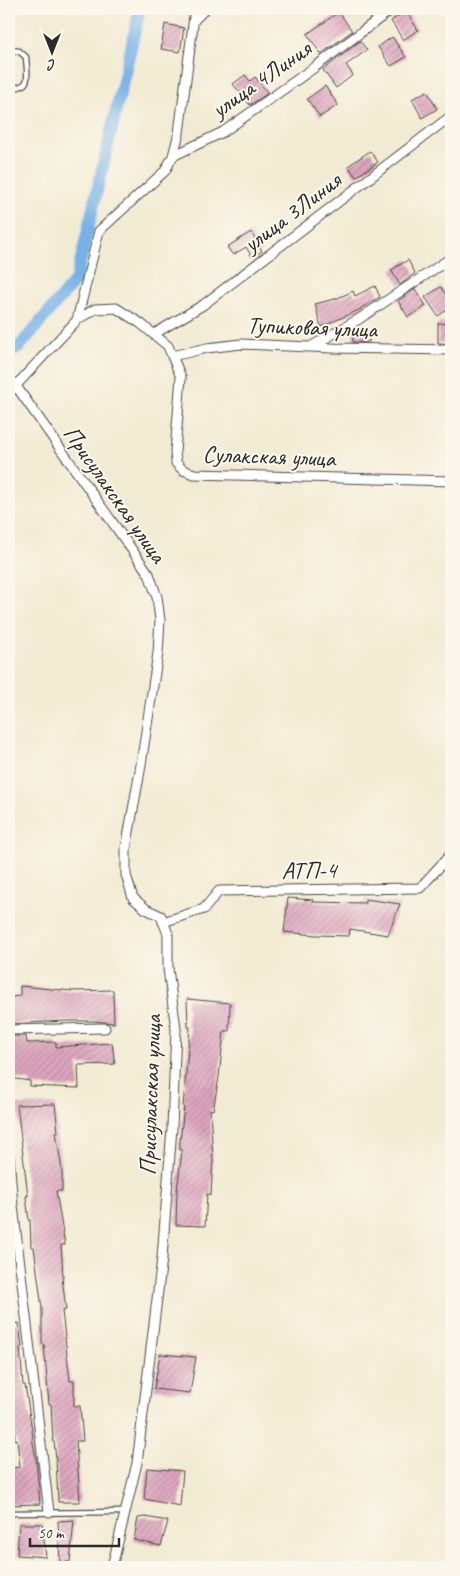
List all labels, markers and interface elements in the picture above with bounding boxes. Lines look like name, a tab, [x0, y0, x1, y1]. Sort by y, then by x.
north arrow	[28, 28, 78, 78]
street label: улица 4Линия	[204, 33, 318, 125]
text: С	[46, 56, 55, 73]
street label: улица 3Линия	[235, 164, 348, 260]
street label: Тупиковая улица	[247, 310, 379, 344]
street label: Присулакская улица	[57, 420, 174, 569]
street label: Сулакская улица	[202, 439, 337, 473]
street label: АТП-4	[281, 854, 339, 885]
street label: Присулакская улица	[132, 1013, 168, 1176]
scale bar	[30, 1516, 119, 1548]
text: 50 m	[38, 1524, 65, 1543]

